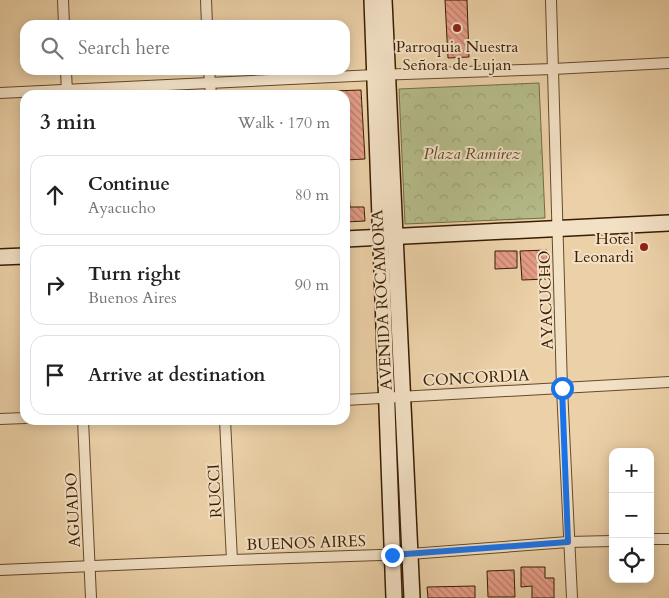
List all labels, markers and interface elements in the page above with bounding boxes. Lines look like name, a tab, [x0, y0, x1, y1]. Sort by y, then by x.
search box	[20, 20, 350, 75]
marker: Parroquia Nuestra Señora de Lujan	[451, 22, 463, 34]
icon: search	[38, 34, 66, 62]
text: Search here	[78, 35, 170, 61]
place label: Parroquia Nuestra Señora de Lujan	[396, 36, 518, 76]
text: 3 min	[40, 108, 96, 137]
text: Walk · 170 m	[238, 112, 330, 134]
park label: Plaza Ramírez	[423, 143, 521, 165]
text: Continue	[88, 171, 170, 197]
icon: ahead	[41, 181, 69, 209]
text: 80 m	[295, 184, 329, 206]
text: Ayacucho	[88, 197, 156, 219]
street label: AVENIDA ROCAMORA	[366, 209, 398, 391]
place label: Hotel Leonardi	[574, 228, 635, 268]
marker: Hotel Leonardi	[638, 241, 650, 253]
street label: AYACUCHO	[533, 250, 559, 350]
text: Turn right	[88, 261, 180, 287]
icon: right	[41, 271, 69, 299]
text: 90 m	[295, 274, 329, 296]
text: Buenos Aires	[88, 287, 177, 309]
icon: arrive	[41, 361, 69, 389]
text: Arrive at destination	[88, 362, 265, 388]
street label: CONCORDIA	[422, 364, 531, 392]
route start	[551, 377, 574, 400]
map controls	[609, 448, 654, 583]
button: +	[609, 448, 654, 493]
street label: RUCCI	[203, 463, 227, 519]
street label: AGUADO	[60, 472, 86, 548]
button: −	[609, 493, 654, 538]
street label: BUENOS AIRES	[246, 530, 366, 556]
button: locate	[609, 538, 654, 583]
route end	[381, 544, 404, 567]

